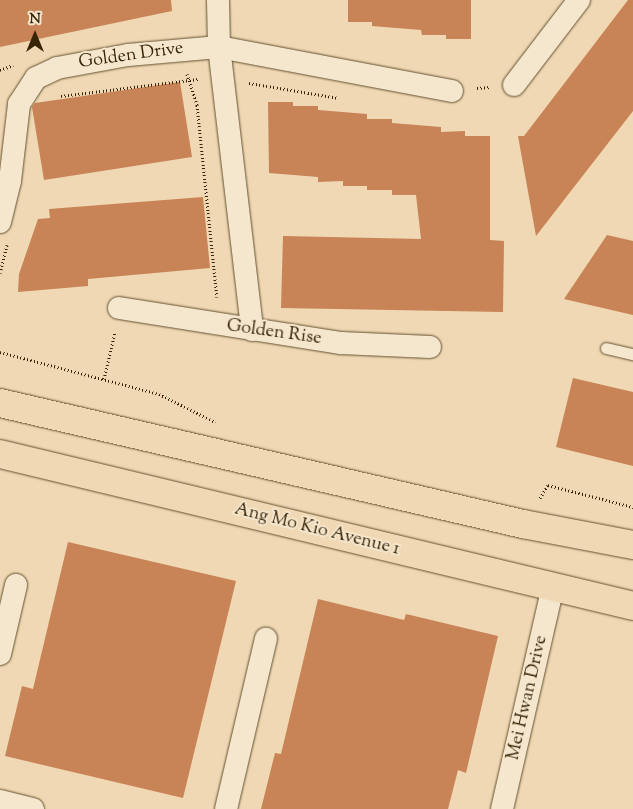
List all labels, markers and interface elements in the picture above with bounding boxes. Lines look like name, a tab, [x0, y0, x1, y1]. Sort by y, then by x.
north arrow	[10, 10, 60, 60]
text: N	[29, 10, 41, 30]
street label: Golden Drive	[77, 38, 185, 74]
street label: Golden Rise	[225, 316, 323, 350]
street label: Ang Mo Kio Avenue 1	[232, 499, 402, 561]
street label: Mei Hwan Drive	[503, 634, 553, 762]

